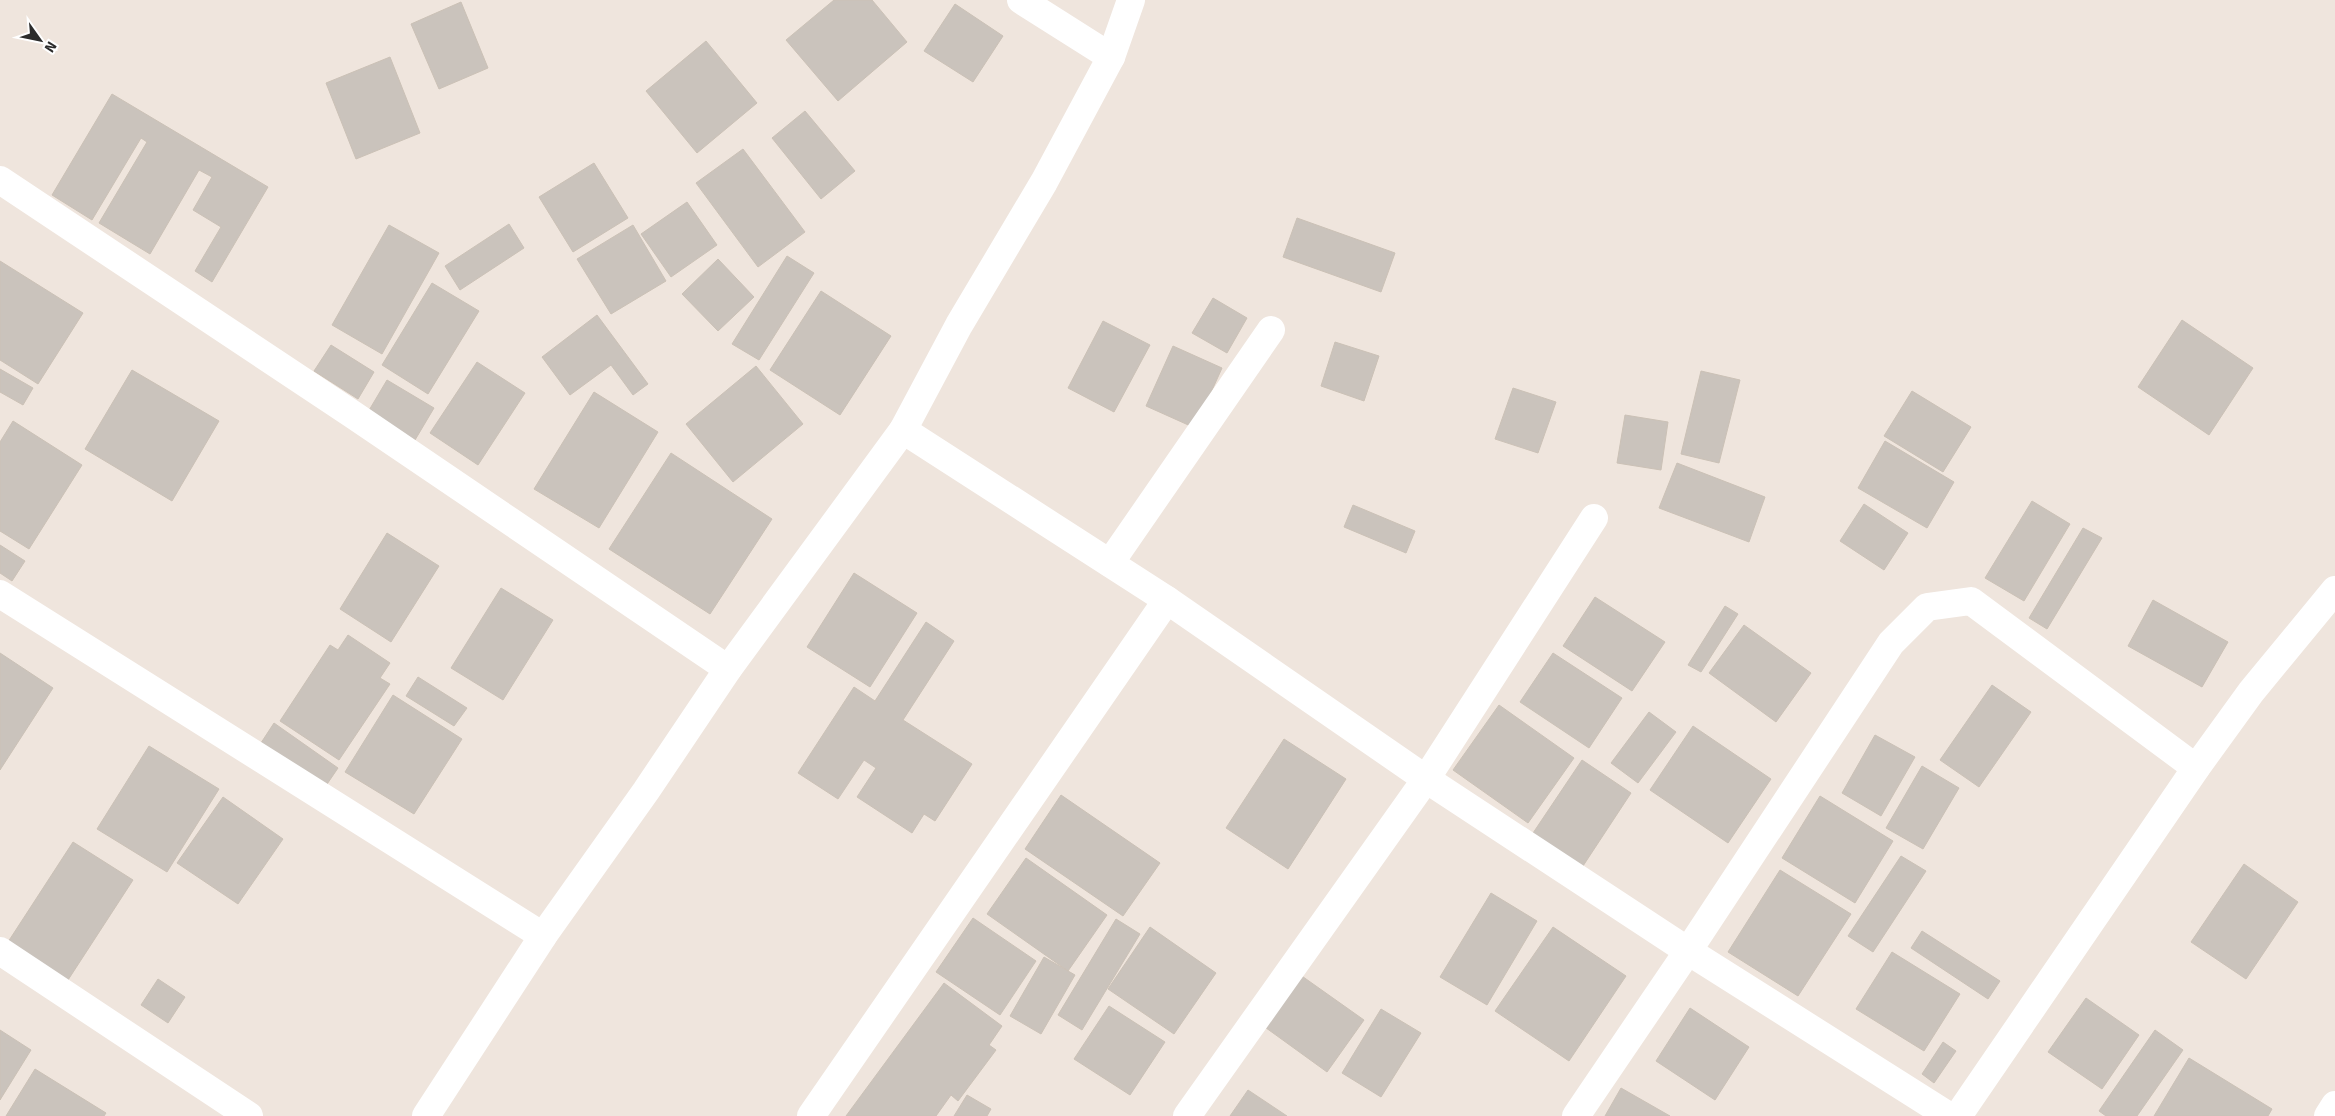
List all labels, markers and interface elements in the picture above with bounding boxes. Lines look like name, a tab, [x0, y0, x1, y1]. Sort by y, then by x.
north arrow	[15, 15, 65, 65]
text: N	[41, 38, 60, 56]

